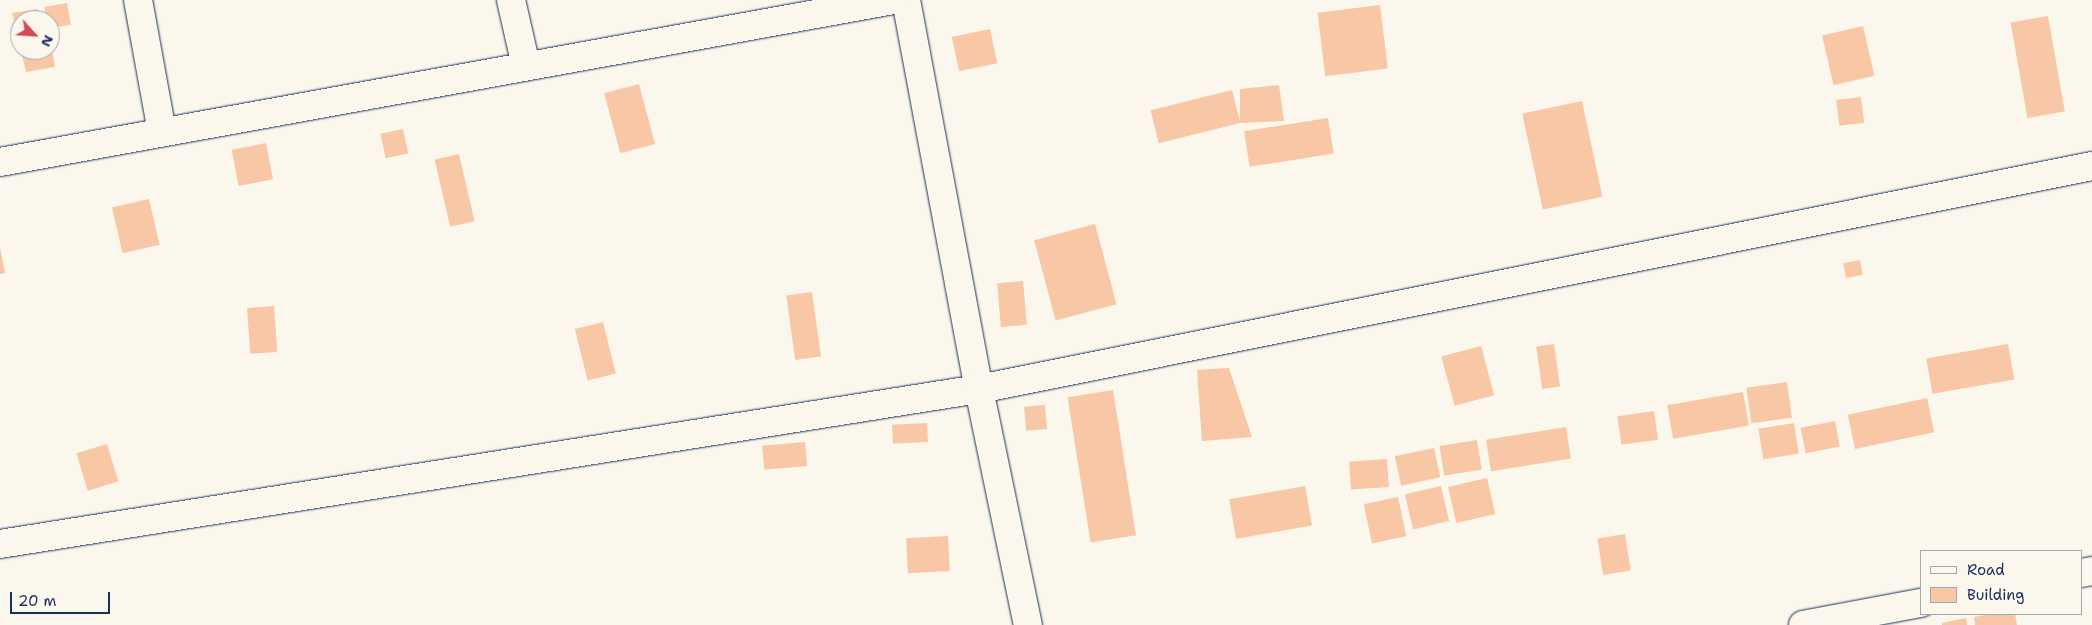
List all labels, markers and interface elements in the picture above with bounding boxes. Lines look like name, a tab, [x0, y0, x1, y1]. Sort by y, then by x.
north arrow	[10, 10, 60, 60]
text: N	[37, 32, 58, 50]
legend	[1920, 550, 2082, 615]
text: Road	[1967, 560, 2005, 580]
scale bar	[12, 582, 112, 614]
text: Building	[1967, 585, 2024, 605]
text: 20 m	[18, 591, 57, 611]

